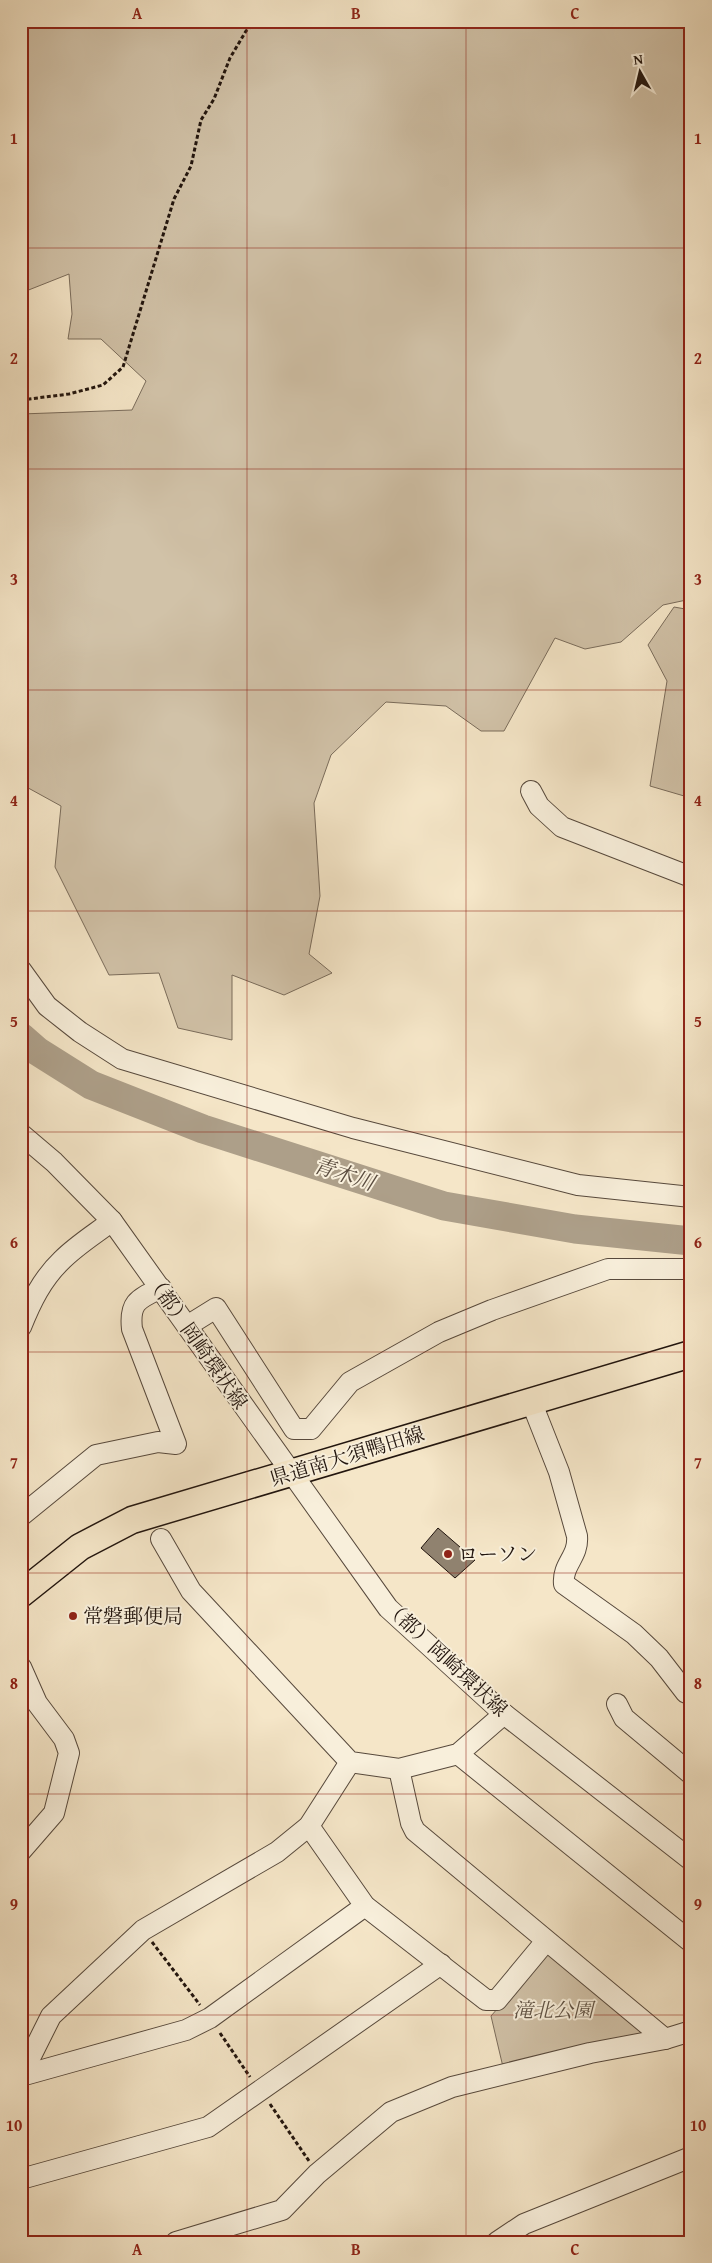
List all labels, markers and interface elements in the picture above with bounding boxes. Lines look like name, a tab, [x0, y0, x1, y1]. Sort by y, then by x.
text: A	[132, 1, 143, 25]
text: B	[351, 1, 361, 25]
text: C	[570, 1, 580, 25]
north arrow	[614, 48, 664, 98]
text: N	[632, 48, 645, 70]
text: 1	[10, 126, 18, 150]
text: 1	[694, 126, 702, 150]
text: 2	[10, 346, 18, 370]
text: 2	[694, 346, 702, 370]
text: 3	[10, 567, 18, 591]
text: 3	[694, 567, 702, 591]
text: 4	[10, 788, 18, 812]
text: 4	[694, 788, 702, 812]
text: 5	[10, 1009, 18, 1033]
text: 5	[694, 1009, 702, 1033]
water label: 青木川	[309, 1149, 381, 1199]
text: 6	[10, 1230, 18, 1254]
text: 6	[694, 1230, 702, 1254]
street label: （都）岡崎環状線	[140, 1267, 255, 1415]
street label: 県道南大須鴨田線	[266, 1418, 428, 1493]
text: 7	[10, 1450, 18, 1474]
text: 7	[694, 1450, 702, 1474]
place label: ローソン	[458, 1539, 537, 1568]
marker: ローソン	[442, 1548, 454, 1560]
street label: （都）岡崎環状線	[378, 1592, 515, 1723]
place label: 常磐郵便局	[83, 1601, 183, 1630]
marker: 常磐郵便局	[67, 1610, 79, 1622]
text: 8	[10, 1671, 18, 1695]
text: 8	[694, 1671, 702, 1695]
text: 9	[10, 1892, 18, 1916]
text: 9	[694, 1892, 702, 1916]
park label: 滝北公園	[513, 1995, 596, 2024]
text: 10	[6, 2113, 22, 2137]
text: 10	[690, 2113, 706, 2137]
text: A	[132, 2237, 143, 2261]
text: B	[351, 2237, 361, 2261]
text: C	[570, 2237, 580, 2261]

